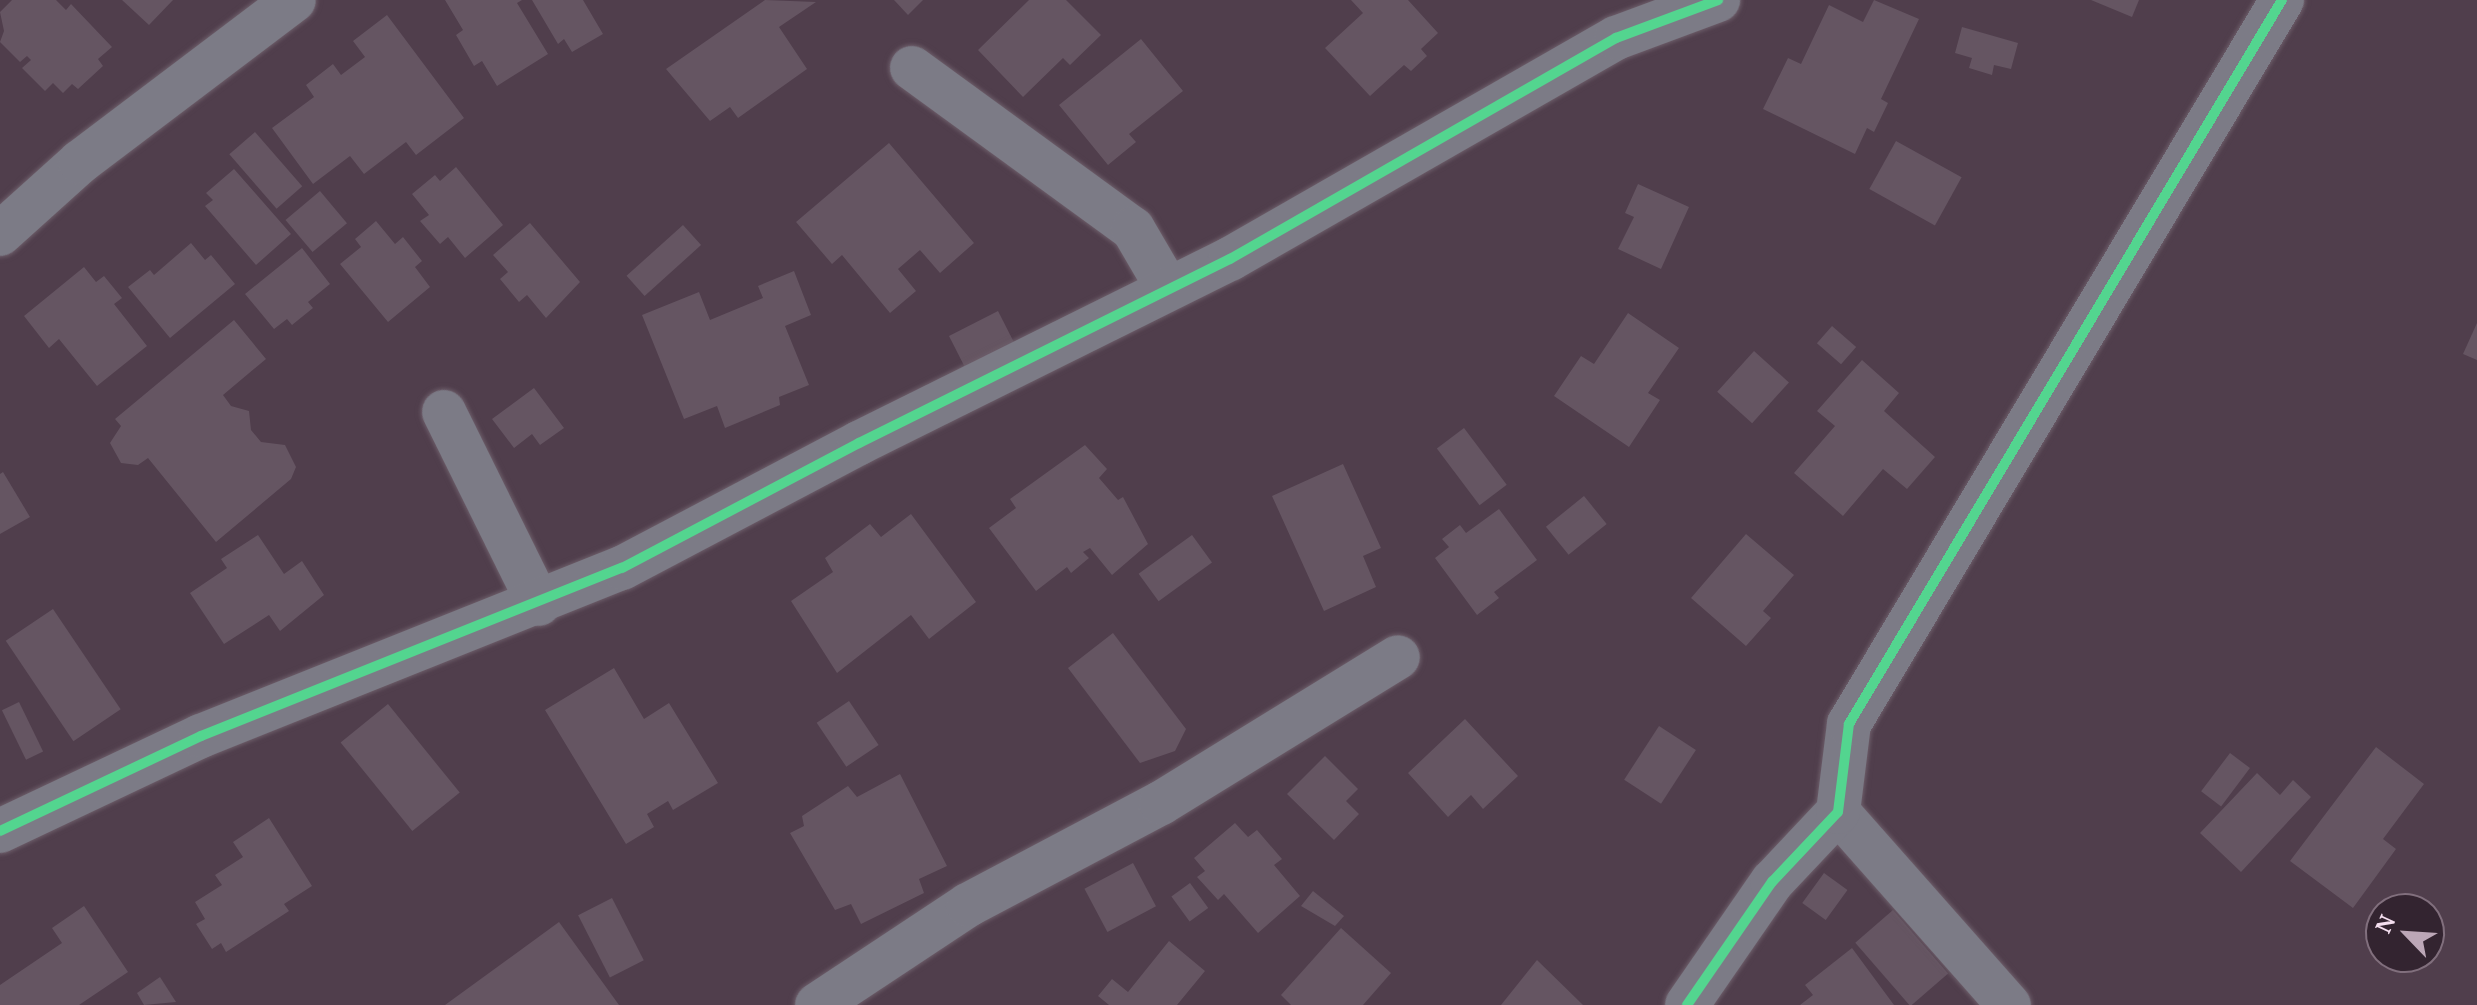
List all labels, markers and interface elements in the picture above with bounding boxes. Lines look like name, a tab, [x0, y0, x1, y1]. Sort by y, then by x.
north arrow	[2365, 893, 2445, 973]
text: N	[2368, 910, 2401, 937]

